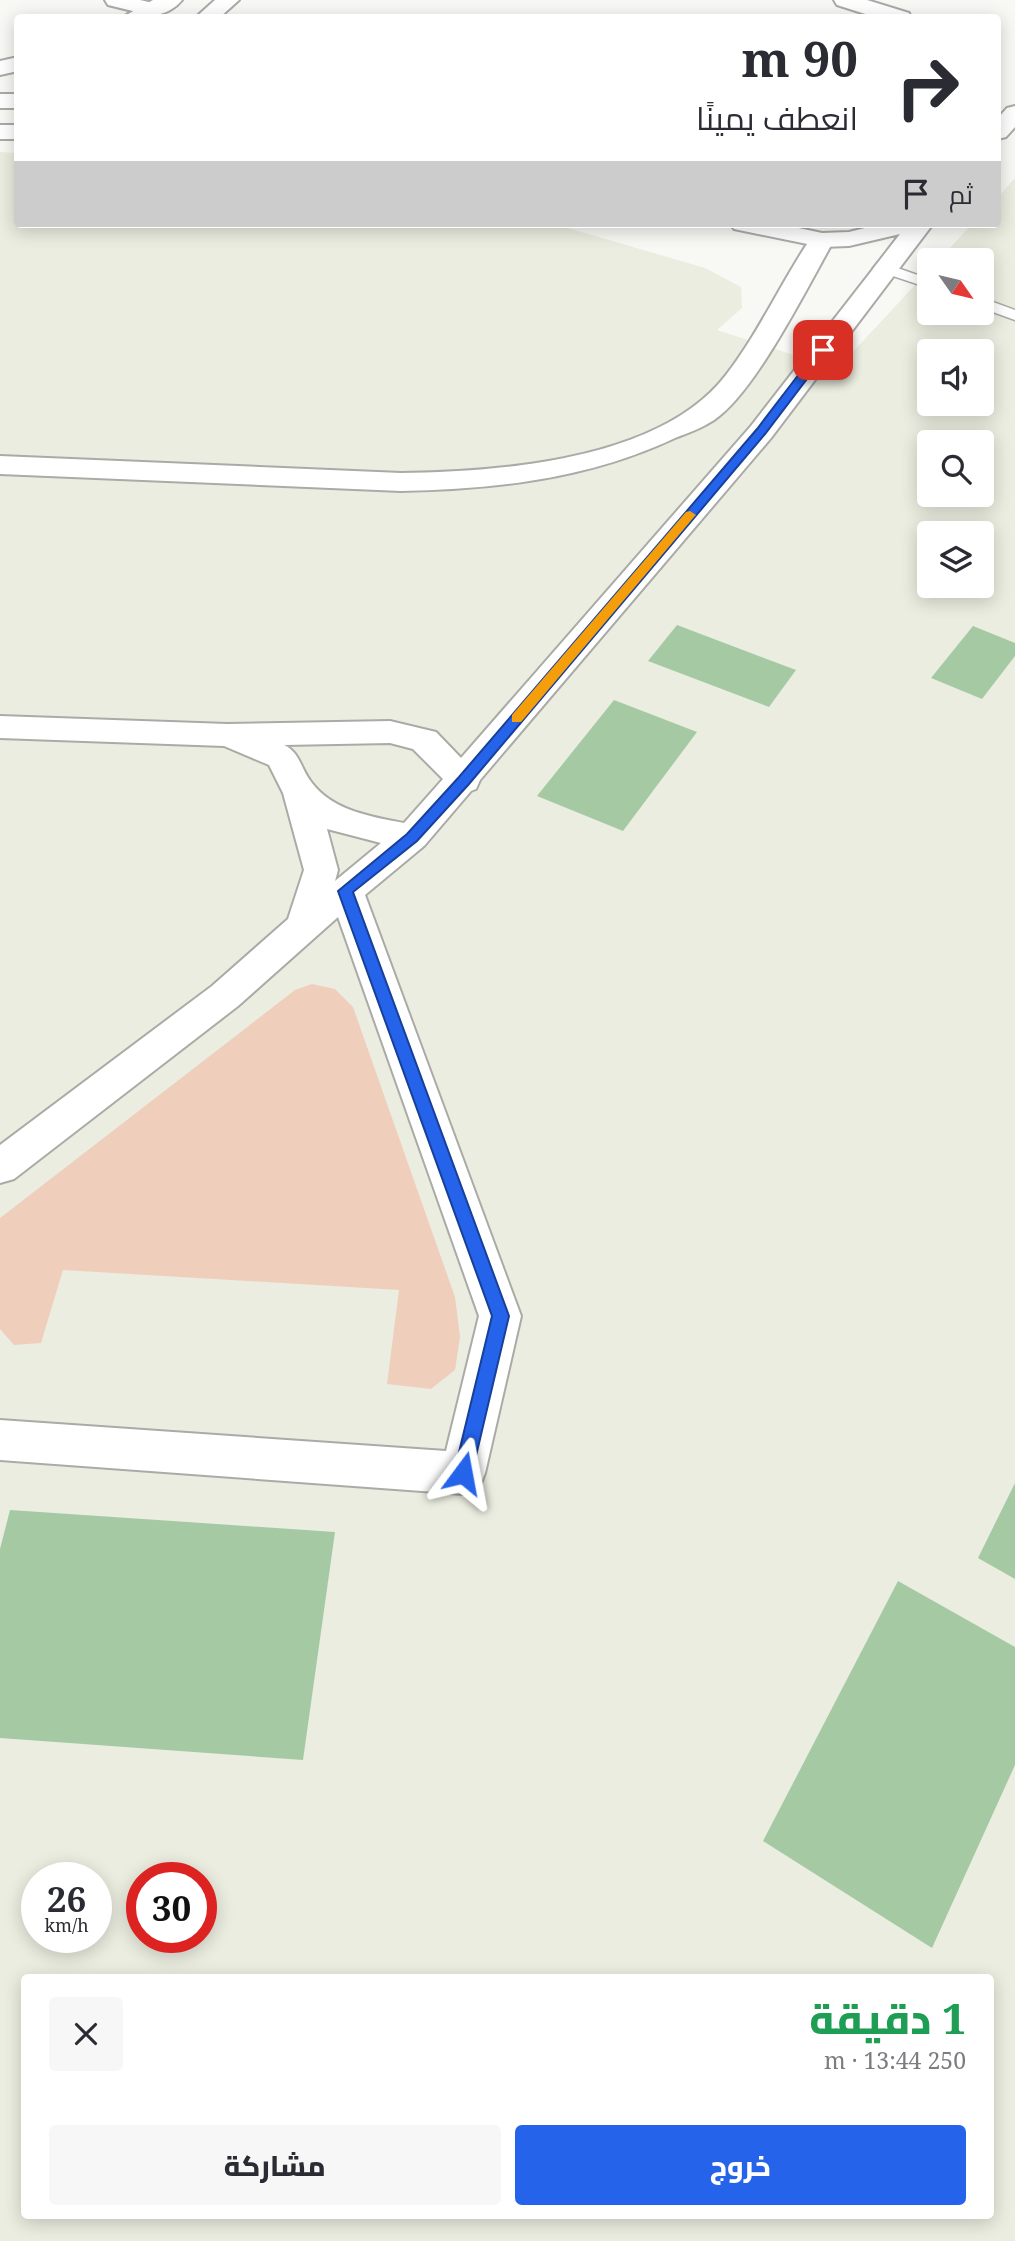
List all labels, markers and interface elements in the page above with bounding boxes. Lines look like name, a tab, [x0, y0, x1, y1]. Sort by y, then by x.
text: 90 m	[742, 25, 858, 91]
icon: right	[882, 42, 973, 133]
text: انعطف يمينًا	[696, 96, 858, 139]
icon: arrive	[897, 175, 935, 213]
text: ثم	[949, 176, 973, 212]
north arrow	[917, 248, 994, 326]
map controls	[917, 248, 994, 598]
pin	[793, 320, 853, 380]
icon: arrive	[804, 331, 842, 369]
button: sound	[917, 339, 994, 416]
button: search	[917, 430, 994, 507]
button: layers	[917, 521, 994, 598]
position arrow	[426, 1436, 500, 1510]
speed limit sign: 30	[126, 1862, 217, 1953]
text: 26	[47, 1875, 86, 1922]
text: km/h	[44, 1913, 89, 1937]
text: 1 دقيقة	[809, 1989, 966, 2046]
button: close	[49, 1997, 123, 2071]
text: 250 m · 13:44	[824, 2044, 966, 2076]
button: مشاركة	[49, 2125, 501, 2205]
button: خروج	[515, 2125, 966, 2205]

